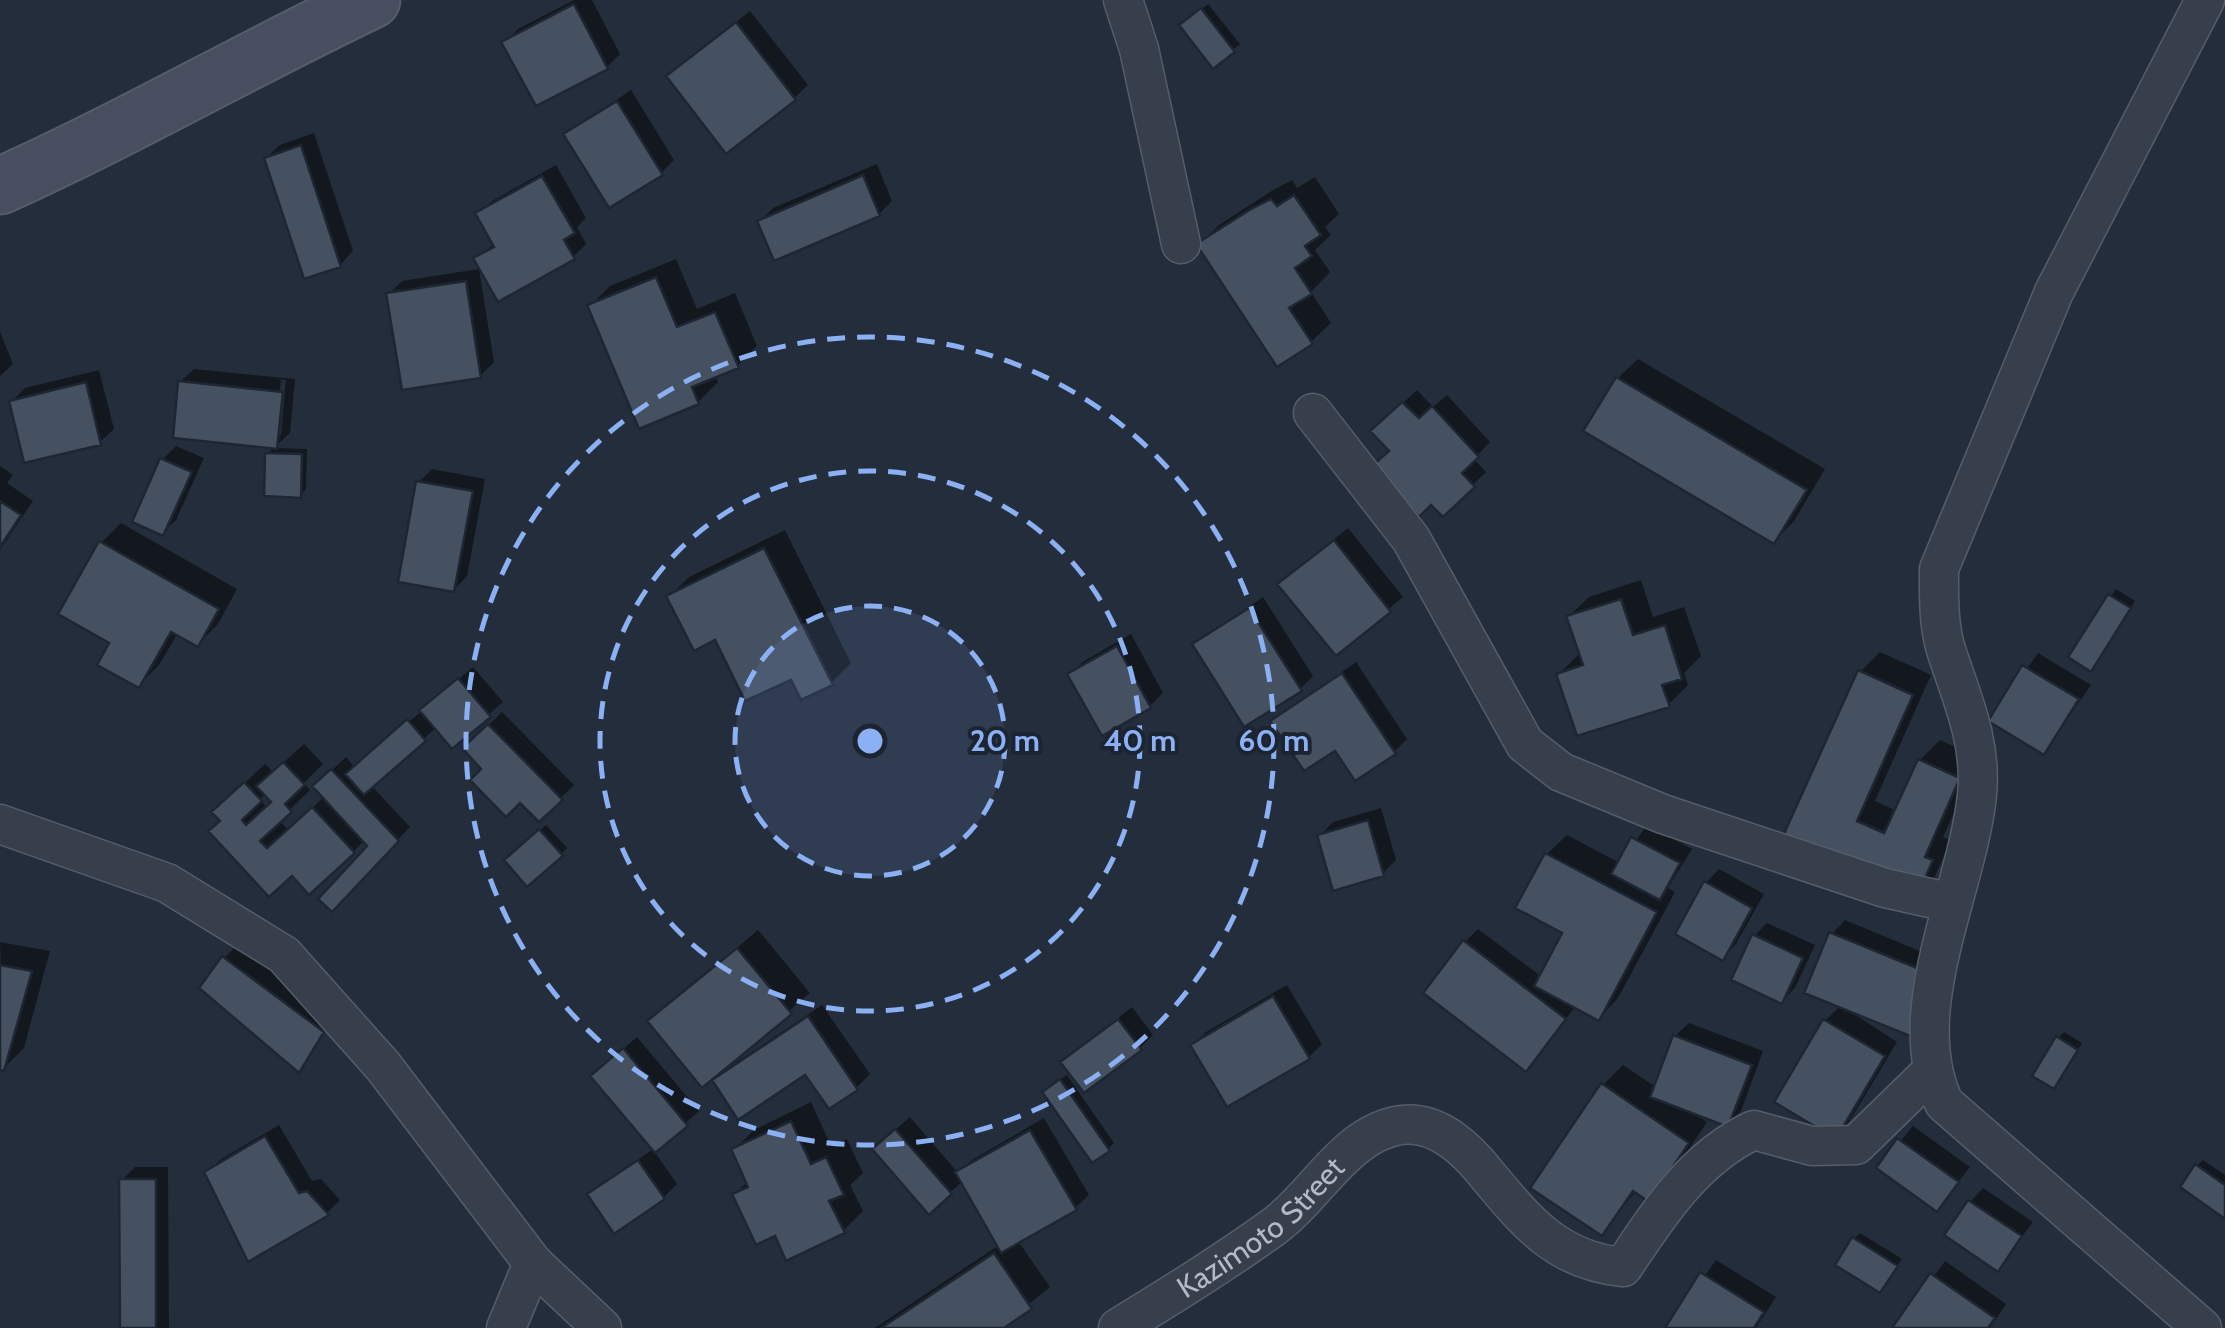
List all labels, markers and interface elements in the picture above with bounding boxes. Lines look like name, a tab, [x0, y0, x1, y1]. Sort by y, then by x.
text: 20 m	[970, 722, 1040, 759]
text: 40 m	[1104, 722, 1176, 759]
text: 60 m	[1239, 722, 1309, 759]
centre of rings	[852, 723, 888, 759]
street label: Kazimoto Street	[1170, 1149, 1351, 1305]

